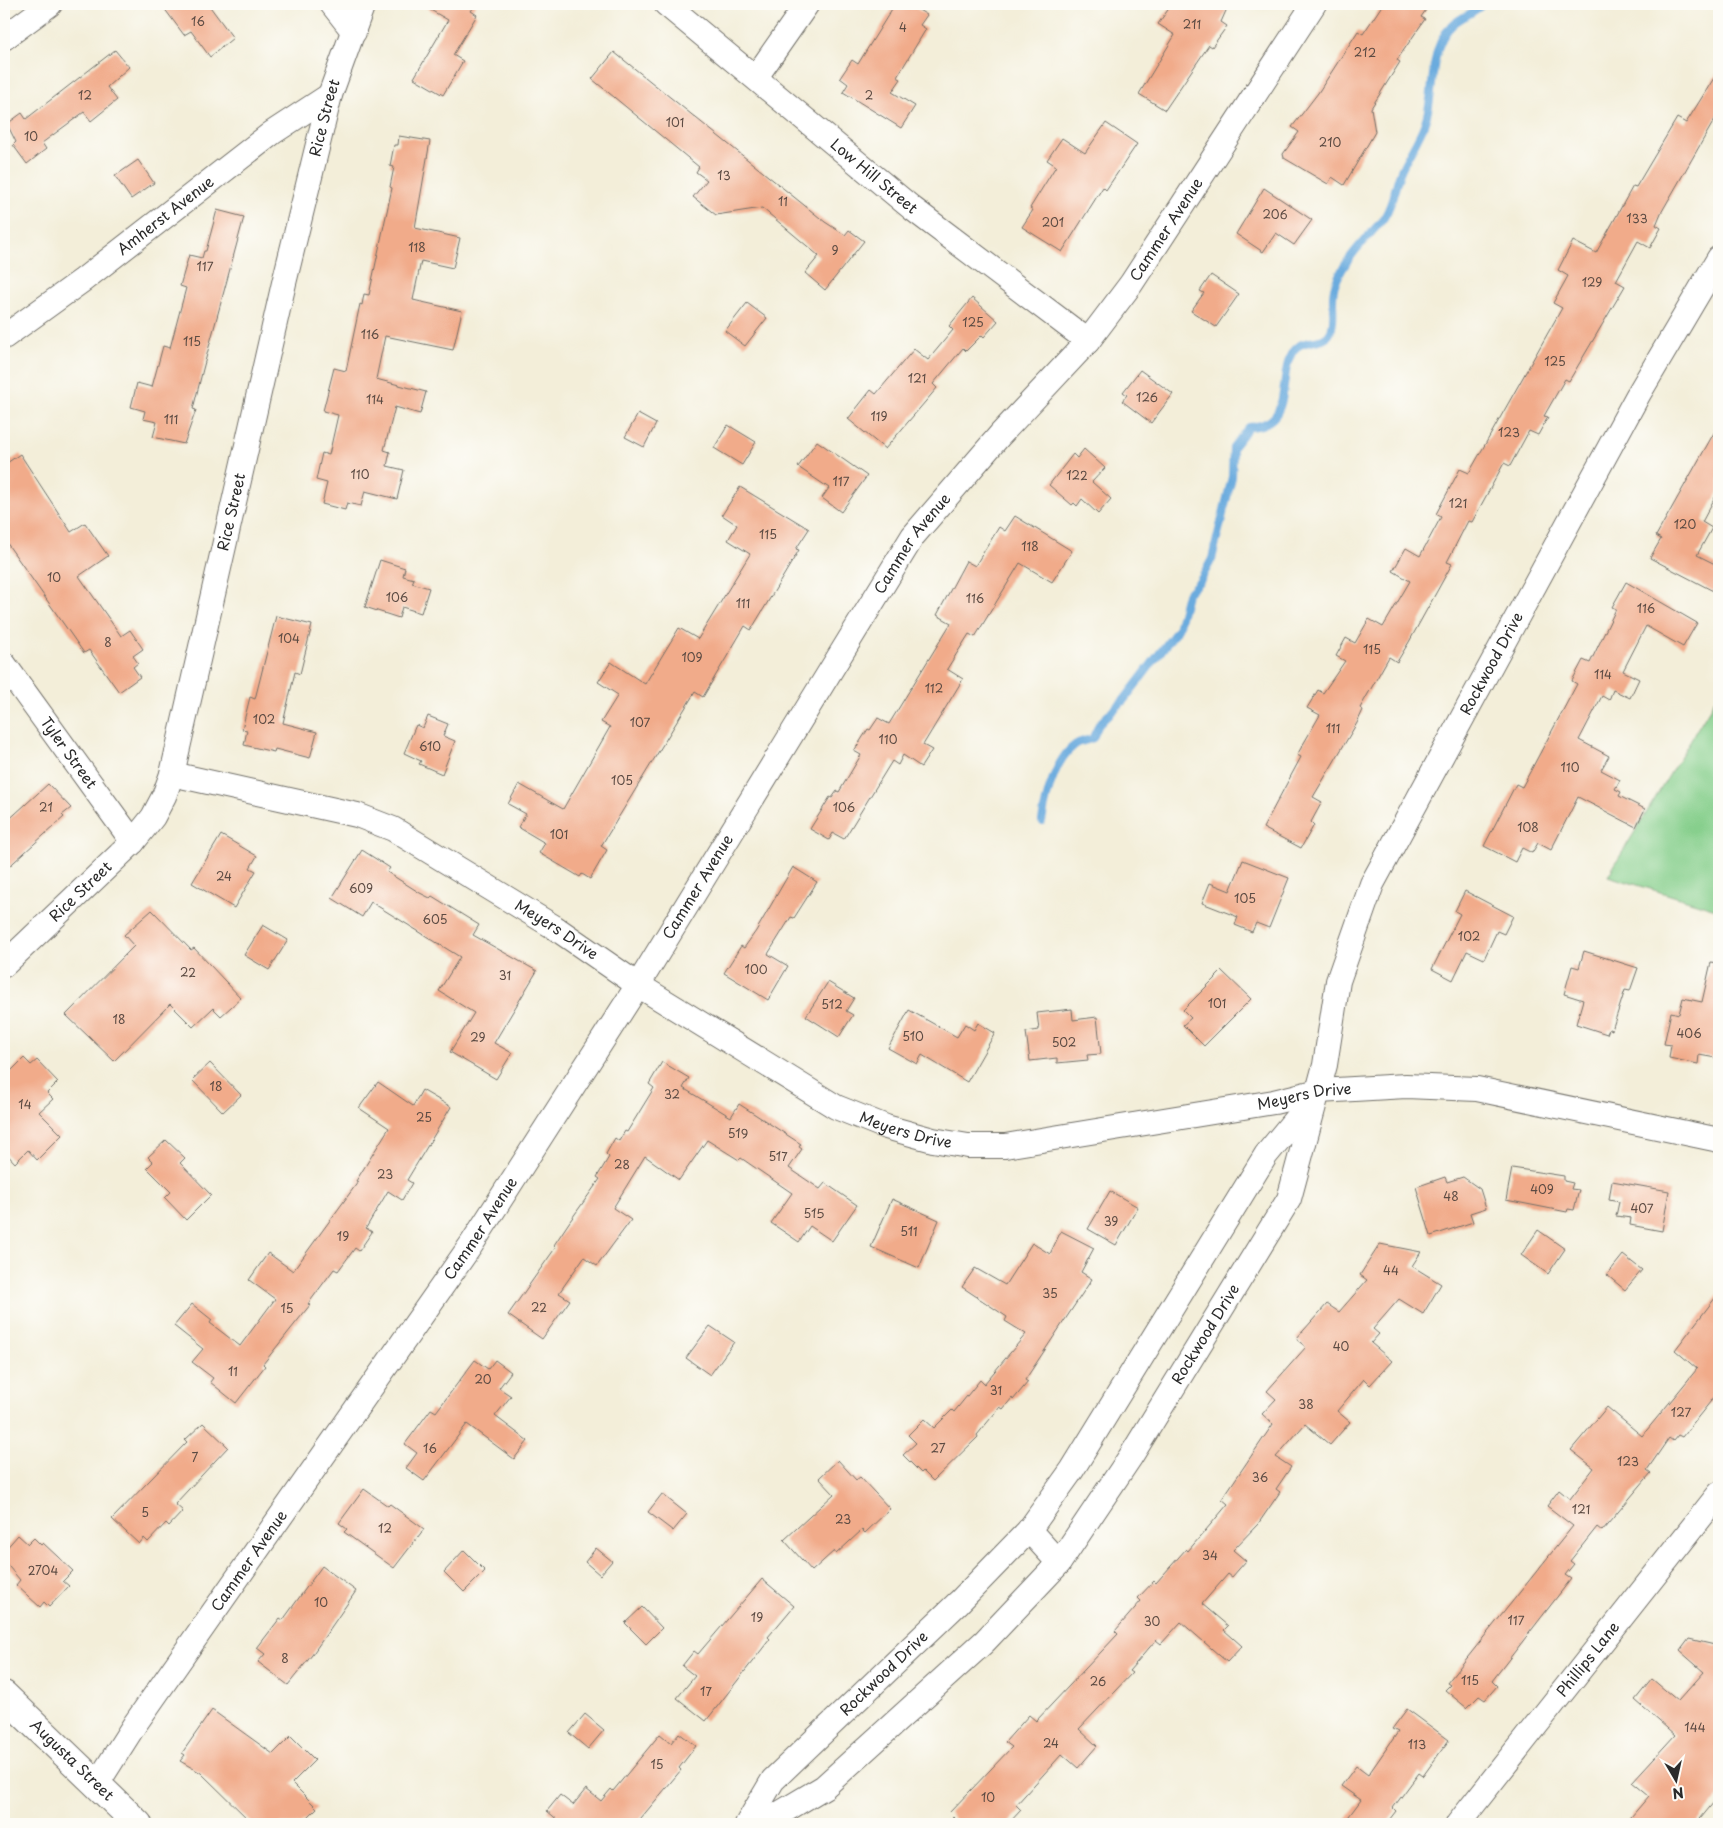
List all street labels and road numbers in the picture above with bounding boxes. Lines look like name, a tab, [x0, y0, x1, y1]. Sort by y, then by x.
street label: Rice Street	[302, 75, 345, 159]
street label: Low Hill Street	[826, 132, 923, 218]
street label: Amherst Avenue	[111, 169, 218, 260]
street label: Cammer Avenue	[1123, 173, 1208, 285]
street label: Rice Street	[210, 471, 250, 553]
street label: Cammer Avenue	[867, 487, 955, 598]
street label: Rockwood Drive	[1453, 607, 1528, 719]
street label: Tyler Street	[36, 711, 104, 793]
street label: Cammer Avenue	[656, 829, 738, 943]
street label: Rice Street	[43, 855, 116, 926]
street label: Meyers Drive	[511, 893, 604, 964]
street label: Meyers Drive	[1255, 1076, 1352, 1115]
street label: Meyers Drive	[856, 1105, 954, 1153]
street label: Cammer Avenue	[437, 1172, 522, 1284]
street label: Rockwood Drive	[1165, 1279, 1244, 1388]
street label: Cammer Avenue	[204, 1505, 292, 1616]
street label: Phillips Lane	[1550, 1616, 1624, 1701]
street label: Rockwood Drive	[834, 1625, 932, 1720]
street label: Augusta Street	[25, 1713, 120, 1805]

